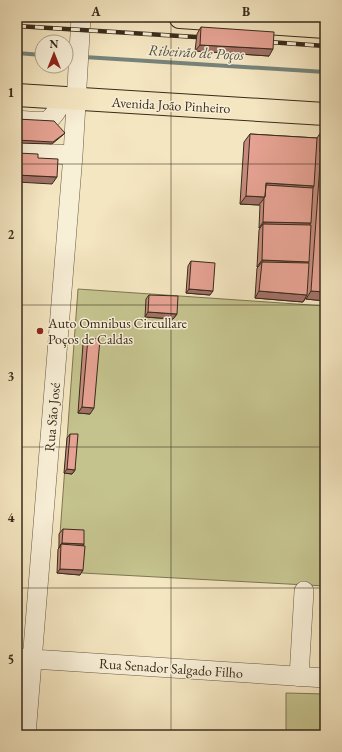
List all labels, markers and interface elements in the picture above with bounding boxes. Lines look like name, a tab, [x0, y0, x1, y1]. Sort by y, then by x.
text: A	[90, 3, 101, 20]
text: B	[242, 3, 250, 20]
north arrow	[34, 34, 74, 74]
text: N	[50, 37, 59, 51]
water label: Ribeirão de Poços	[148, 40, 245, 64]
text: 1	[8, 84, 15, 101]
street label: Avenida João Pinheiro	[110, 93, 231, 117]
text: 2	[8, 226, 15, 243]
place label: Auto Omnibus Circullare Poços de Caldas	[47, 314, 188, 348]
marker: Auto Omnibus Circullare Poços de Caldas	[35, 326, 45, 336]
text: 3	[8, 368, 15, 385]
street label: Rua São José	[40, 381, 64, 452]
text: 4	[8, 509, 15, 526]
text: 5	[8, 651, 14, 668]
street label: Rua Senador Salgado Filho	[98, 654, 244, 682]

